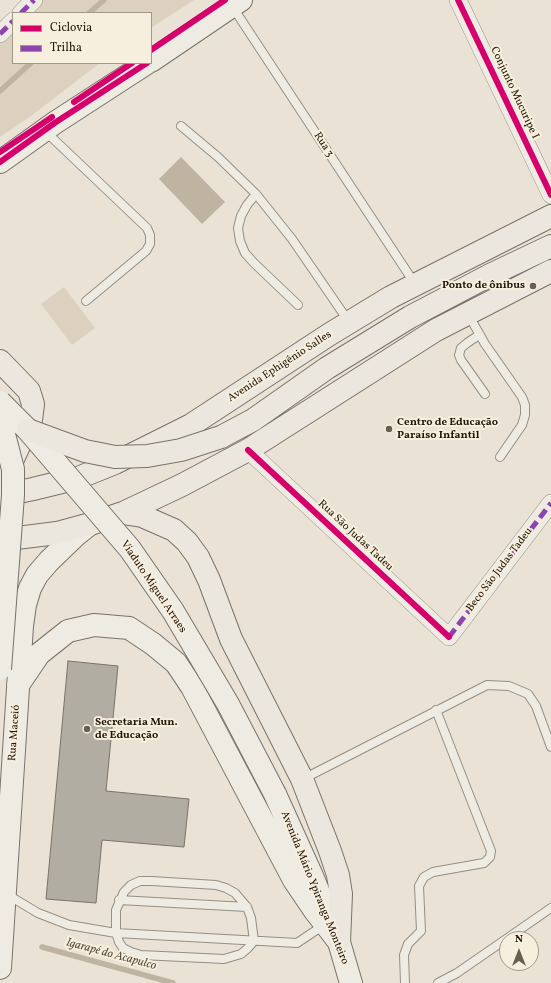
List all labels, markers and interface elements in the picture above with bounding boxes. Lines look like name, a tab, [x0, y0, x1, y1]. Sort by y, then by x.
legend	[12, 12, 152, 64]
text: Ciclovia	[50, 20, 92, 36]
text: Trilha	[50, 40, 82, 56]
street label: Conjunto Mucuripe I	[487, 45, 541, 141]
street label: Rua 3	[310, 130, 336, 160]
place label: Ponto de ônibus	[442, 279, 525, 293]
marker: Ponto de ônibus	[528, 281, 538, 291]
street label: Avenida Ephigênio Salles	[226, 328, 334, 406]
place label: Centro de Educação Paraíso Infantil	[397, 416, 498, 442]
marker: Centro de Educação Paraíso Infantil	[384, 424, 394, 434]
street label: Rua São Judas Tadeu	[315, 498, 395, 574]
street label: Beco São Judas Tadeu	[464, 525, 536, 615]
street label: Viaduto Miguel Arraes	[117, 538, 189, 636]
street label: Rua Maceió	[6, 704, 24, 762]
place label: Secretaria Mun. de Educação	[95, 716, 178, 742]
marker: Secretaria Mun. de Educação	[82, 724, 92, 734]
street label: Avenida Mário Ypiranga Monteiro	[277, 809, 351, 967]
north arrow	[499, 931, 539, 971]
text: N	[515, 932, 523, 947]
water label: Igarapé do Acapulco	[64, 936, 158, 974]

